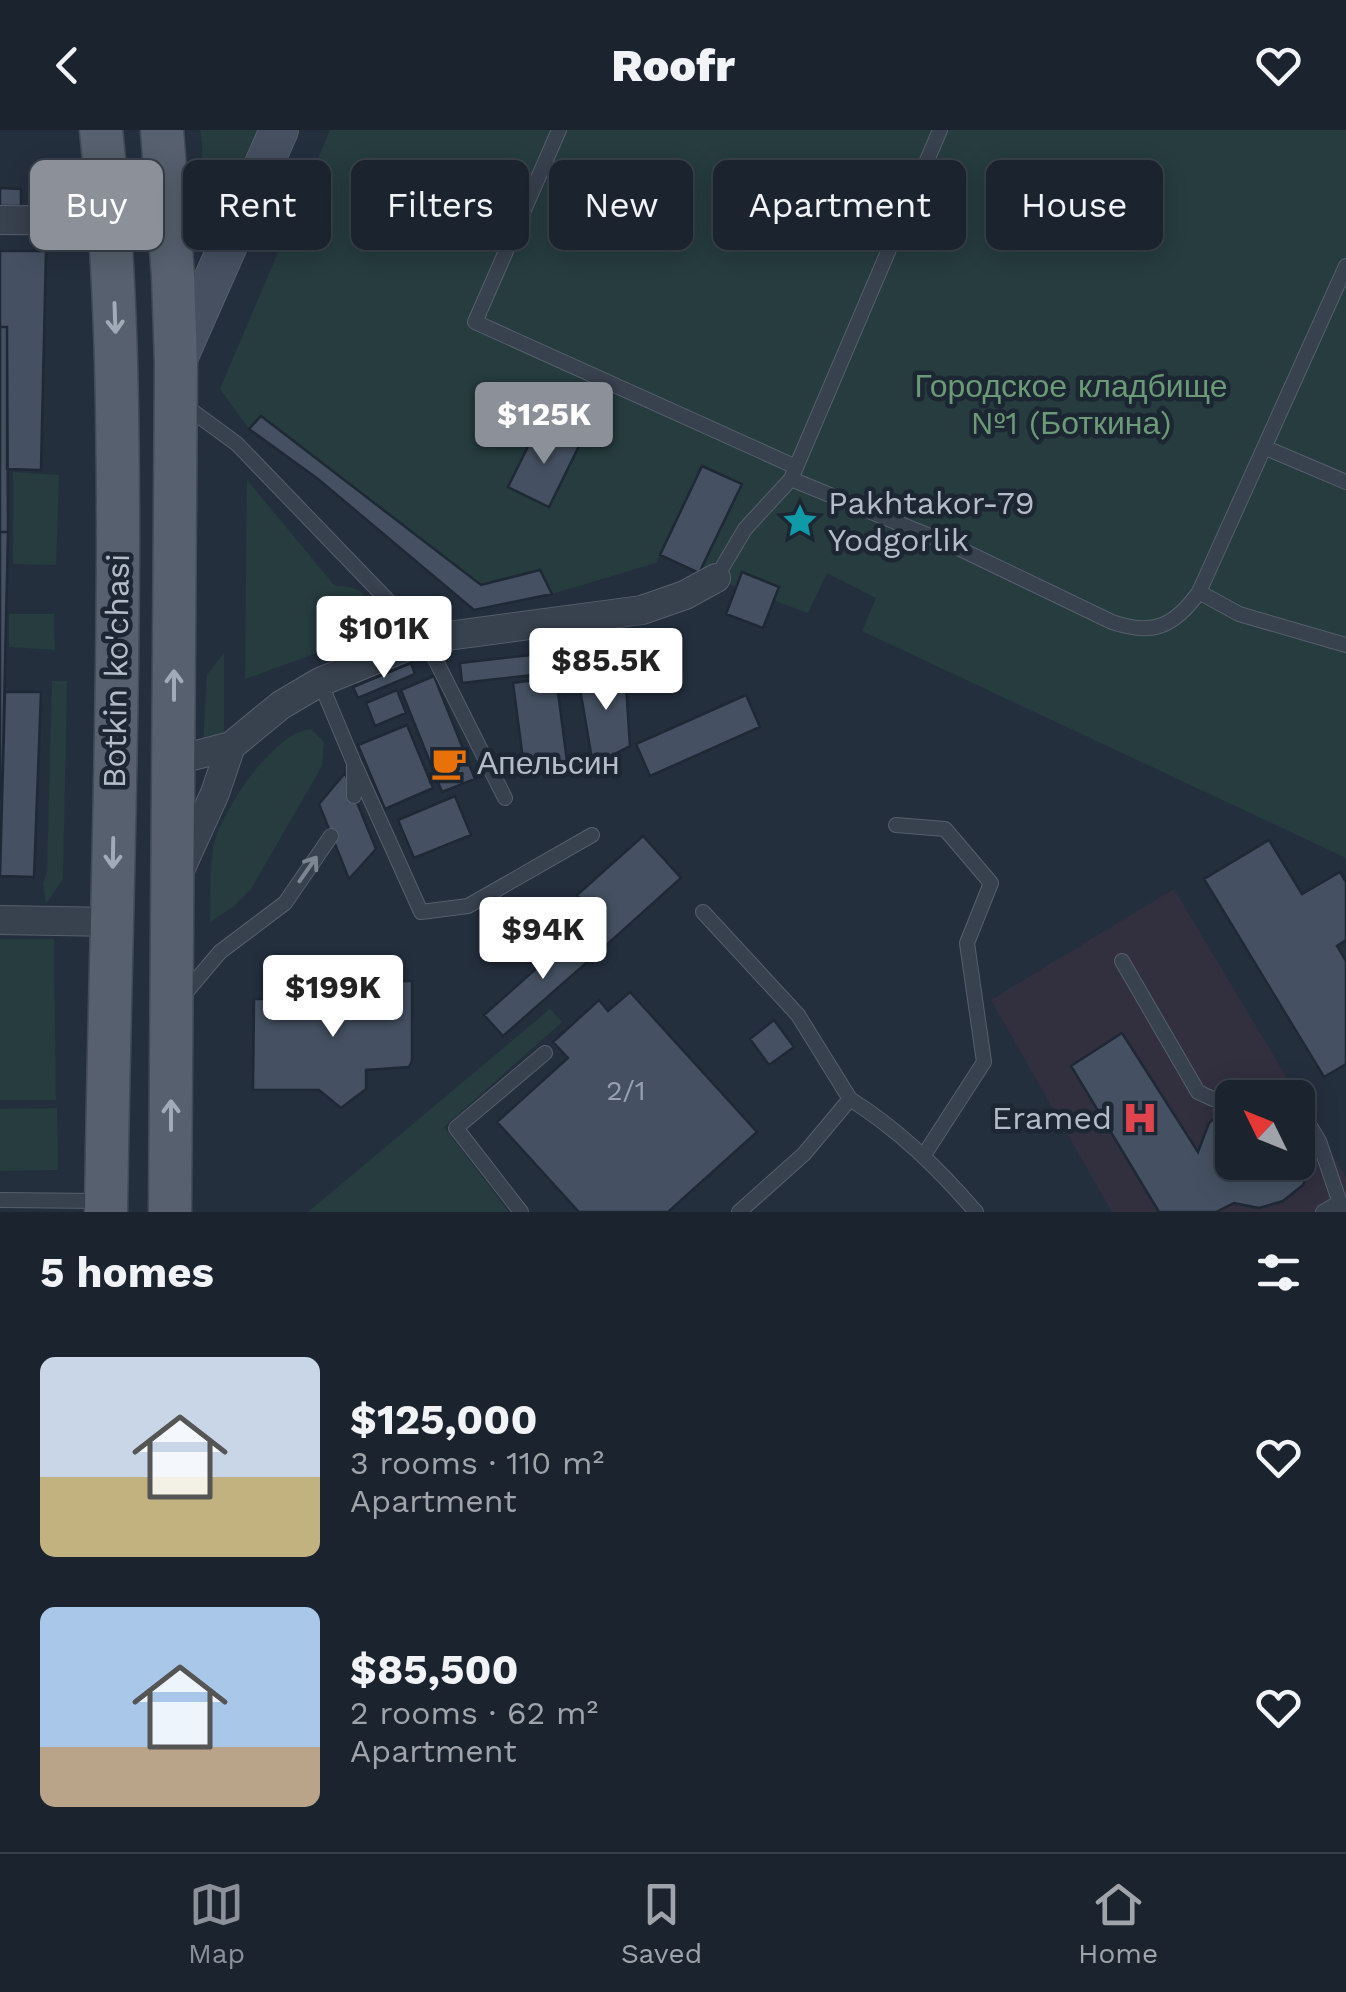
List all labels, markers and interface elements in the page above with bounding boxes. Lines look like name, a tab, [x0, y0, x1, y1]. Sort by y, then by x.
icon: back	[40, 38, 95, 93]
icon: heart	[1251, 38, 1306, 93]
text: Roofr	[611, 39, 735, 92]
chip: Buy	[30, 160, 163, 250]
chip: Rent	[183, 160, 331, 250]
chip: Filters	[351, 160, 529, 250]
chip: New	[549, 160, 693, 250]
chip: Apartment	[713, 160, 966, 250]
chip: House	[986, 160, 1163, 250]
one-way arrow	[106, 302, 125, 334]
park label: Городское кладбище №1 (Боткина)	[915, 367, 1227, 442]
pin: $125K	[474, 382, 614, 467]
text: $125K	[497, 395, 591, 433]
place label: Pakhtakor-79 Yodgorlik	[828, 484, 1035, 559]
place icon: Pakhtakor-79 Yodgorlik	[781, 502, 819, 540]
street label: Botkin ko'chasi	[95, 553, 137, 789]
pin: $101K	[314, 596, 454, 681]
text: $101K	[339, 609, 429, 647]
pin: $85.5K	[525, 628, 687, 713]
text: $85.5K	[551, 641, 661, 679]
one-way arrow	[164, 669, 184, 702]
cafe icon: Апельсин	[430, 744, 468, 782]
place label: Апельсин	[477, 744, 619, 782]
one-way arrow	[104, 837, 123, 869]
one-way arrow	[297, 856, 318, 884]
pin: $94K	[484, 897, 602, 982]
text: $94K	[501, 910, 585, 948]
pin: $199K	[263, 955, 403, 1040]
text: $199K	[285, 968, 381, 1006]
house number: 2/1	[606, 1074, 646, 1107]
north arrow	[1215, 1080, 1315, 1180]
map controls	[1215, 1080, 1315, 1180]
one-way arrow	[162, 1099, 180, 1132]
place label: Eramed	[992, 1099, 1112, 1137]
hospital icon: Eramed	[1121, 1099, 1159, 1137]
icon: filters	[1251, 1245, 1306, 1300]
text: 5 homes	[40, 1248, 214, 1297]
text: $125,000	[350, 1395, 537, 1444]
icon: home	[120, 1397, 240, 1517]
icon: heart	[1251, 1430, 1306, 1485]
text: 3 rooms · 110 m²	[350, 1444, 604, 1482]
text: Apartment	[350, 1482, 517, 1520]
text: $85,500	[350, 1645, 519, 1694]
icon: home	[120, 1647, 240, 1767]
icon: heart	[1251, 1680, 1306, 1735]
text: 2 rooms · 62 m²	[350, 1694, 598, 1732]
text: Apartment	[350, 1732, 517, 1770]
tab: Map	[188, 1877, 245, 1970]
tab: Saved	[621, 1877, 702, 1970]
tab: Home	[1078, 1877, 1158, 1970]

